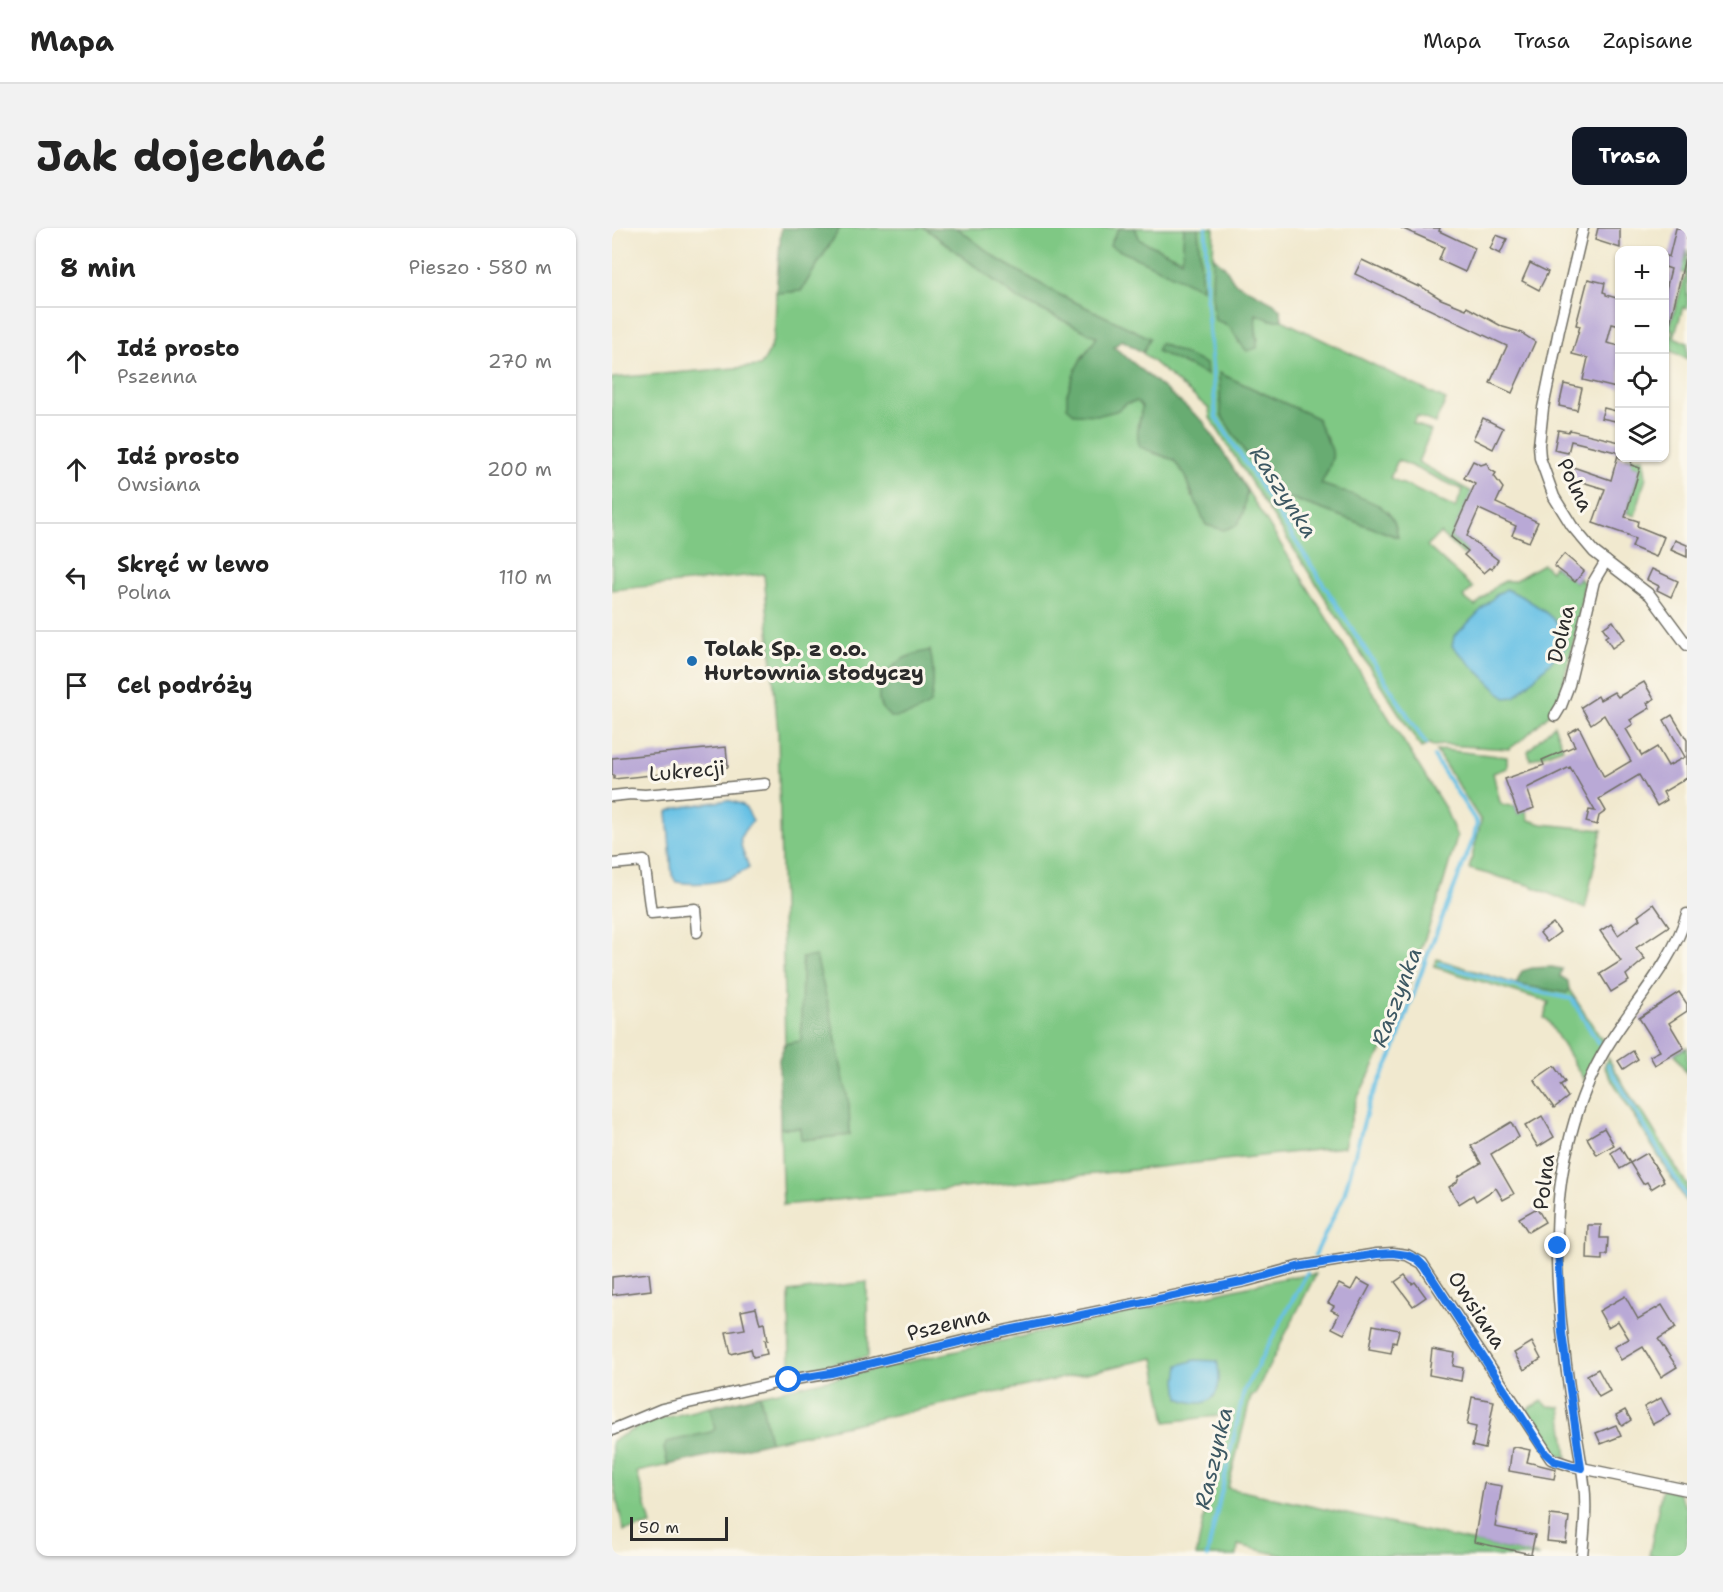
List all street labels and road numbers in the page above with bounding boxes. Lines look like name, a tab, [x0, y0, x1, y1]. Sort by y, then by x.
street label: Polna	[1550, 454, 1600, 516]
street label: Dolna	[1541, 602, 1581, 666]
street label: Lukrecji	[648, 754, 726, 788]
street label: Polna	[1527, 1152, 1561, 1212]
street label: Owsiana	[1441, 1266, 1513, 1354]
street label: Pszenna	[904, 1300, 992, 1348]

